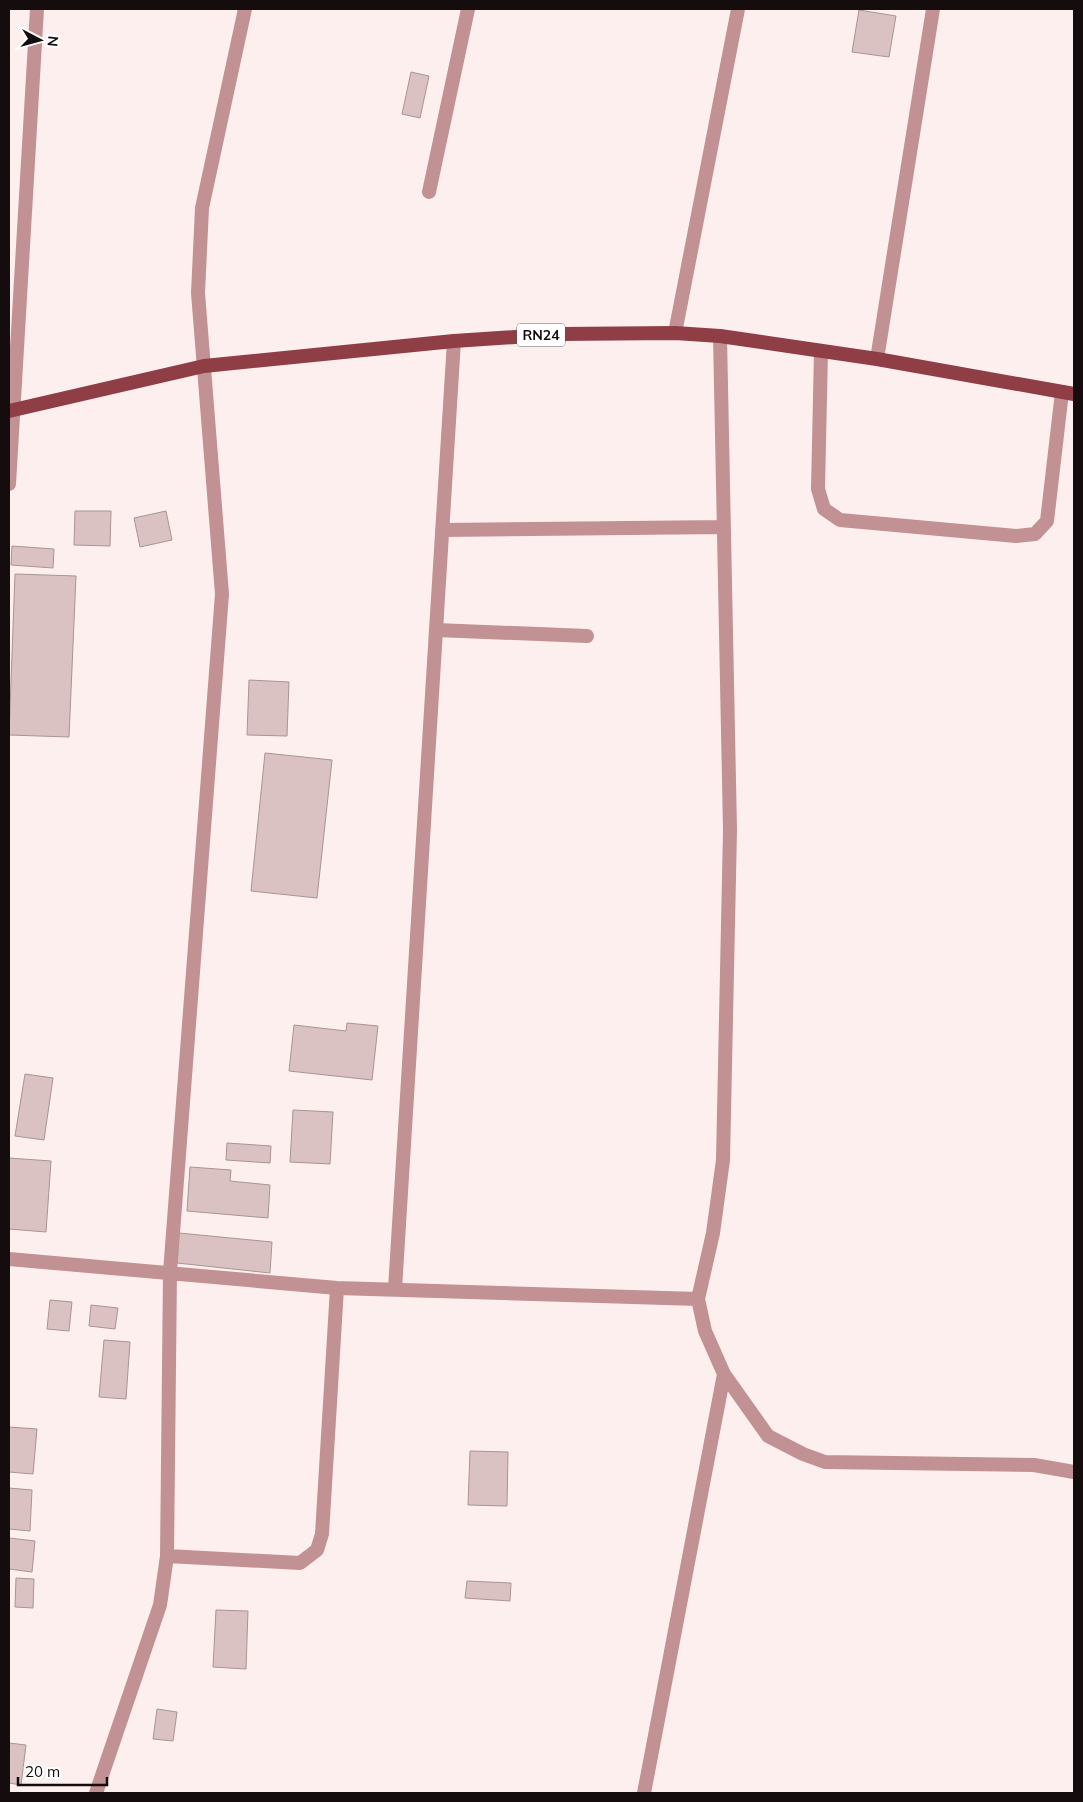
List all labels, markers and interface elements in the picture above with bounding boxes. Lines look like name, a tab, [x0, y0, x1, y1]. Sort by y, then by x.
north arrow	[15, 15, 65, 65]
text: N	[43, 35, 62, 48]
road number: RN24	[517, 324, 565, 346]
scale bar	[18, 1754, 106, 1786]
text: 20 m	[25, 1762, 60, 1781]

